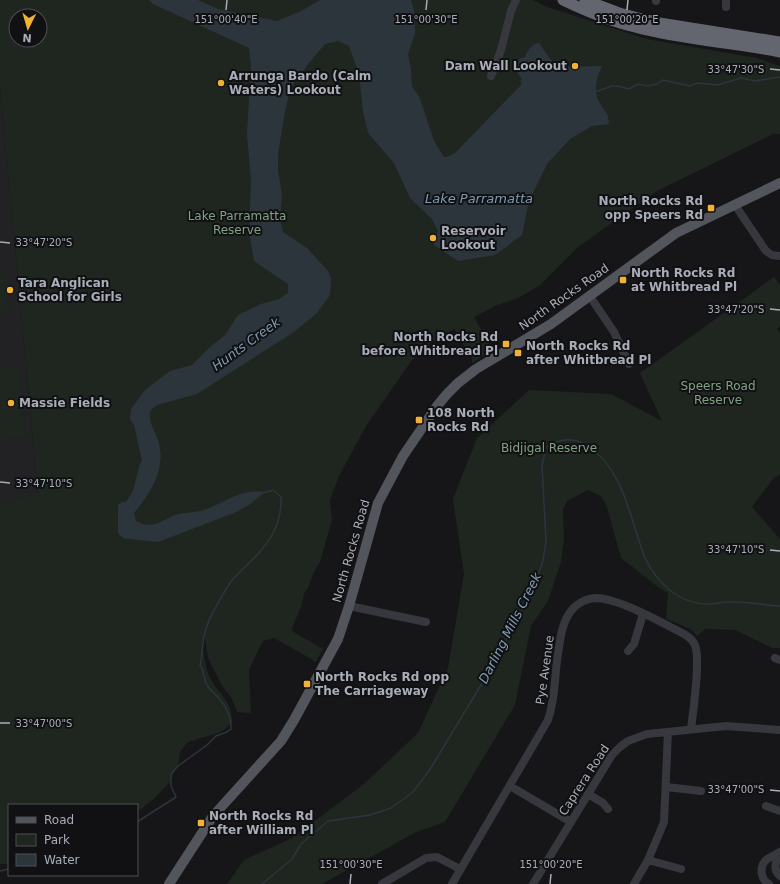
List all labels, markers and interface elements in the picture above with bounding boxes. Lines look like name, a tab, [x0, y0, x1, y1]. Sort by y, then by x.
north arrow	[8, 8, 48, 48]
text: 151°00'40"E	[194, 14, 258, 25]
text: 151°00'30"E	[394, 14, 458, 25]
text: 151°00'20"E	[595, 14, 659, 25]
text: N	[22, 31, 32, 44]
place label: Dam Wall Lookout	[445, 59, 567, 73]
marker: Dam Wall Lookout	[570, 61, 580, 71]
text: 33°47'30"S	[708, 64, 764, 75]
place label: Arrunga Bardo (Calm Waters) Lookout	[229, 69, 371, 97]
marker: Arrunga Bardo (Calm Waters) Lookout	[216, 78, 226, 88]
water label: Lake Parramatta	[425, 191, 533, 206]
place label: North Rocks Rd opp Speers Rd	[599, 194, 703, 222]
marker: North Rocks Rd opp Speers Rd	[706, 203, 716, 213]
park label: Lake Parramatta Reserve	[188, 209, 286, 237]
place label: Reservoir Lookout	[441, 224, 506, 252]
marker: Reservoir Lookout	[428, 233, 438, 243]
text: 33°47'20"S	[16, 237, 72, 248]
street label: North Rocks Road	[516, 261, 612, 333]
place label: North Rocks Rd at Whitbread Pl	[631, 266, 737, 294]
marker: North Rocks Rd at Whitbread Pl	[618, 275, 628, 285]
place label: Tara Anglican School for Girls	[18, 276, 122, 304]
marker: Tara Anglican School for Girls	[5, 285, 15, 295]
text: 33°47'20"S	[708, 304, 764, 315]
water label: Hunts Creek	[209, 314, 283, 374]
place label: North Rocks Rd before Whitbread Pl	[362, 330, 498, 358]
marker: North Rocks Rd before Whitbread Pl	[501, 339, 511, 349]
place label: North Rocks Rd after Whitbread Pl	[526, 339, 651, 367]
marker: North Rocks Rd after Whitbread Pl	[513, 348, 523, 358]
park label: Speers Road Reserve	[680, 379, 756, 407]
place label: Massie Fields	[19, 396, 110, 410]
marker: Massie Fields	[6, 398, 16, 408]
place label: 108 North Rocks Rd	[427, 406, 495, 434]
marker: 108 North Rocks Rd	[414, 415, 424, 425]
park label: Bidjigal Reserve	[501, 441, 597, 455]
text: 33°47'10"S	[16, 478, 72, 489]
street label: North Rocks Road	[330, 498, 372, 604]
text: 33°47'10"S	[708, 544, 764, 555]
water label: Darling Mills Creek	[476, 570, 545, 686]
street label: Pye Avenue	[533, 634, 557, 706]
place label: North Rocks Rd opp The Carriageway	[315, 670, 449, 698]
marker: North Rocks Rd opp The Carriageway	[302, 679, 312, 689]
text: 33°47'00"S	[16, 718, 72, 729]
street label: Caprera Road	[556, 742, 612, 818]
text: 33°47'00"S	[708, 784, 764, 795]
legend	[8, 804, 138, 876]
place label: North Rocks Rd after William Pl	[209, 809, 314, 837]
text: Road	[44, 813, 74, 827]
marker: North Rocks Rd after William Pl	[196, 818, 206, 828]
text: Park	[44, 833, 70, 847]
text: Water	[44, 853, 80, 867]
text: 151°00'30"E	[319, 859, 383, 870]
text: 151°00'20"E	[519, 859, 583, 870]

